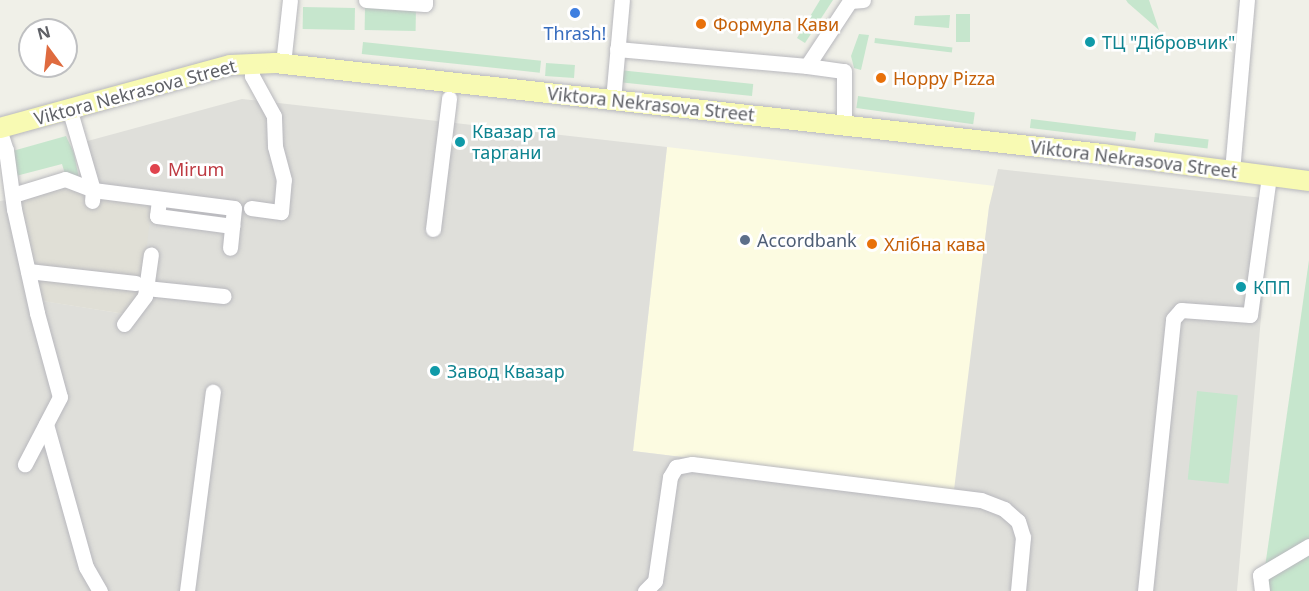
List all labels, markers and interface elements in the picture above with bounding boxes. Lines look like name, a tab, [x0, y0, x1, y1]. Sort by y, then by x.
marker: Thrash!	[568, 6, 582, 20]
place label: Формула Кави	[713, 13, 839, 35]
marker: Формула Кави	[694, 17, 708, 31]
north arrow	[18, 18, 78, 78]
text: N	[35, 20, 53, 45]
place label: Thrash!	[544, 22, 606, 44]
place label: ТЦ "Дібровчик"	[1102, 31, 1235, 53]
marker: ТЦ "Дібровчик"	[1083, 35, 1097, 49]
street label: Viktora Nekrasova Street	[32, 55, 238, 129]
place label: Hoppy Pizza	[893, 67, 995, 89]
marker: Hoppy Pizza	[874, 71, 888, 85]
street label: Viktora Nekrasova Street	[546, 82, 756, 126]
place label: Квазар та таргани	[472, 121, 556, 164]
marker: Квазар та таргани	[453, 135, 467, 149]
street label: Viktora Nekrasova Street	[1029, 136, 1239, 182]
place label: Mirum	[168, 158, 224, 180]
marker: Mirum	[146, 160, 164, 178]
place label: Accordbank	[757, 229, 857, 251]
marker: Accordbank	[738, 233, 752, 247]
place label: Хлібна кава	[884, 233, 986, 255]
marker: Хлібна кава	[865, 237, 879, 251]
place label: КПП	[1253, 276, 1291, 298]
marker: КПП	[1234, 280, 1248, 294]
place label: Завод Квазар	[447, 360, 565, 382]
marker: Завод Квазар	[428, 364, 442, 378]

